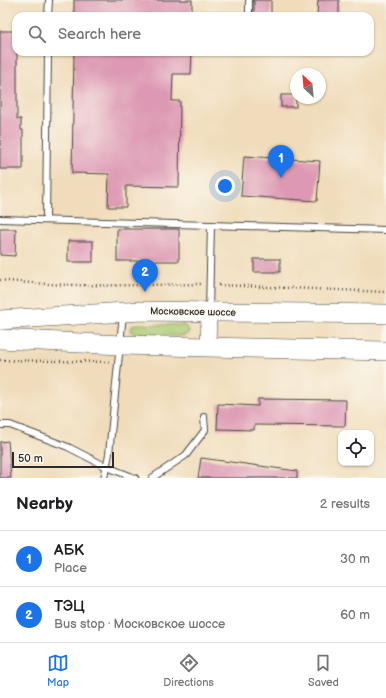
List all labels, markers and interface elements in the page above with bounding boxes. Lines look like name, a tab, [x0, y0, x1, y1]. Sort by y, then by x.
search box	[12, 12, 374, 56]
icon: search	[26, 23, 48, 45]
text: Search here	[58, 25, 141, 44]
north arrow	[290, 68, 326, 104]
pin: 1	[268, 145, 294, 178]
your location	[215, 176, 235, 196]
pin: 2	[132, 259, 158, 292]
street label: Московское шоссе	[150, 305, 236, 319]
map controls	[338, 430, 374, 466]
button: locate	[338, 430, 374, 466]
scale bar	[12, 450, 114, 469]
text: 50 m	[18, 452, 43, 465]
text: Nearby	[16, 494, 73, 514]
text: 2 results	[320, 496, 370, 512]
text: АБК	[54, 541, 84, 560]
text: 1	[26, 551, 32, 567]
text: 30 m	[340, 551, 370, 567]
text: Place	[54, 560, 87, 576]
text: ТЭЦ	[54, 597, 85, 616]
text: 2	[25, 607, 33, 623]
text: 60 m	[340, 607, 370, 623]
text: Bus stop · Московское шоссе	[54, 616, 225, 632]
tab: Map	[47, 652, 69, 689]
tab: Directions	[163, 652, 214, 689]
tab: Saved	[308, 652, 339, 689]

